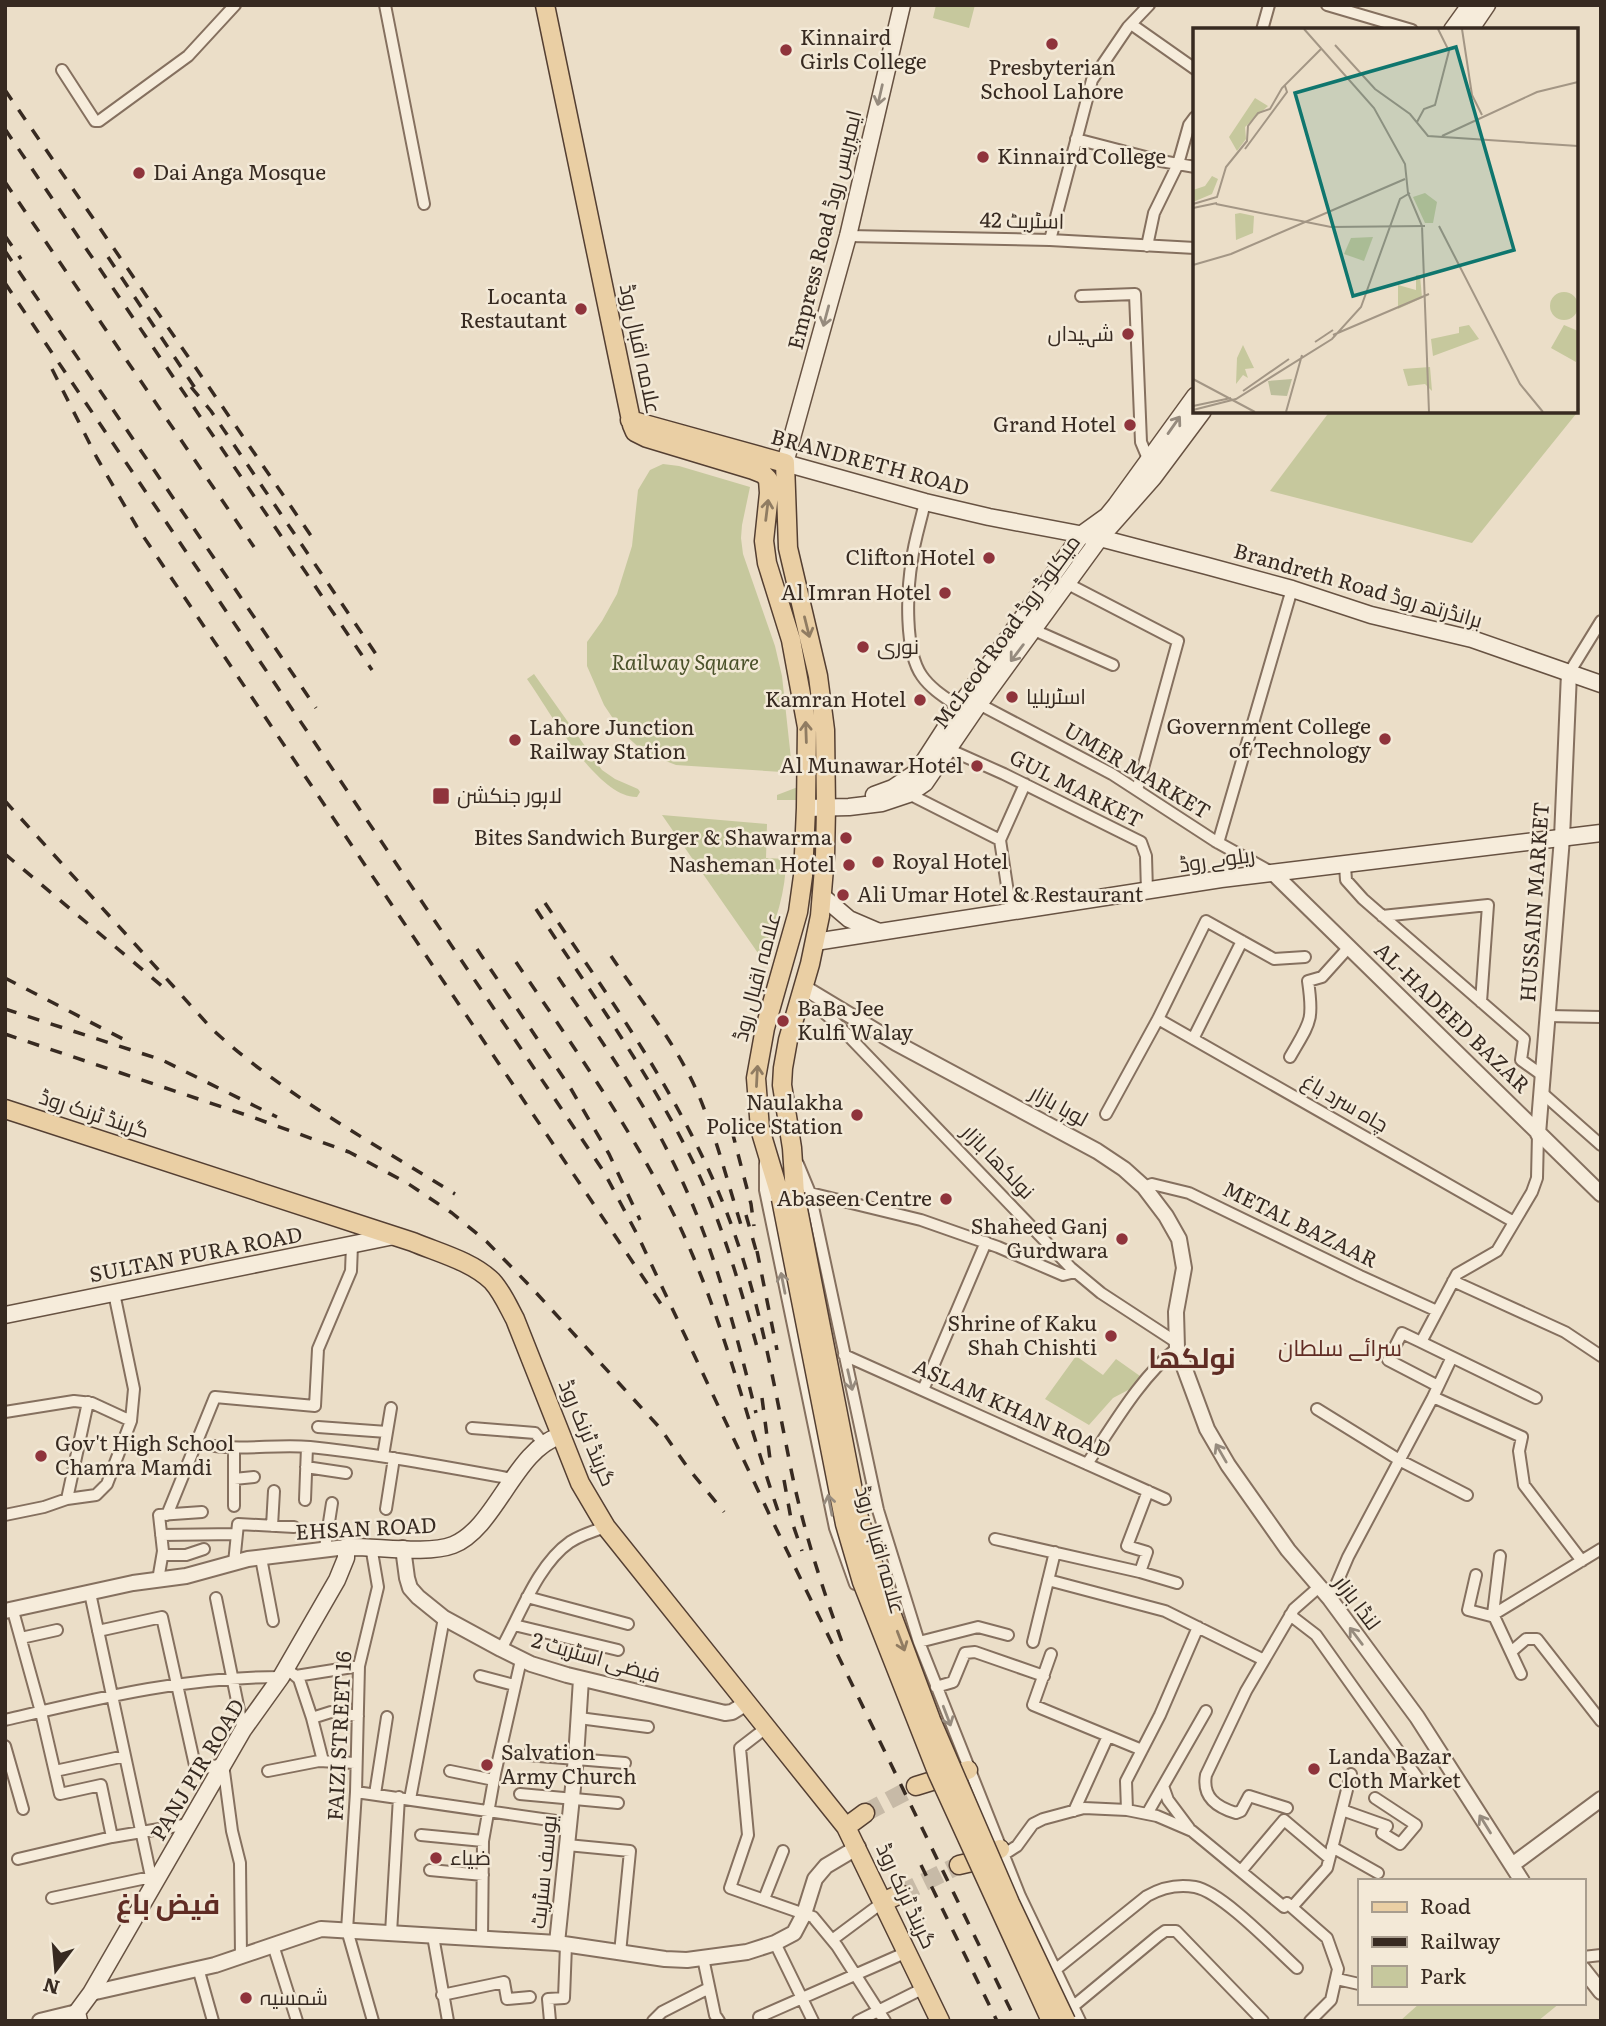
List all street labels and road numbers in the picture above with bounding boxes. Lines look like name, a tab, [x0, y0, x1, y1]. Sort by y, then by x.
street label: Empress Road ایمپریس روڈ	[778, 106, 868, 353]
street label: اسٹریٹ 42	[979, 202, 1065, 235]
street label: علامہ اقبال روڈ	[614, 281, 671, 416]
street label: BRANDRETH ROAD	[768, 419, 973, 502]
street label: McLeod Road میکلوڈ روڈ	[924, 527, 1086, 734]
street label: Brandreth Road برانڈرتھ روڈ	[1231, 533, 1487, 634]
street label: UMER MARKET	[1059, 713, 1218, 825]
street label: GUL MARKET	[1005, 740, 1149, 834]
street label: HUSSAIN MARKET	[1510, 801, 1555, 1003]
street label: ریلوے روڈ	[1177, 837, 1257, 878]
street label: علامہ اقبال روڈ	[722, 908, 787, 1044]
street label: AL-HADEED BAZAR	[1369, 934, 1539, 1099]
street label: چاہ سرد باغ	[1297, 1064, 1395, 1139]
street label: لوہا بازار	[1024, 1075, 1095, 1133]
street label: گرینڈ ٹرنک روڈ	[36, 1079, 154, 1144]
street label: نولکھا بازار	[956, 1115, 1043, 1205]
street label: METAL BAZAAR	[1218, 1172, 1384, 1274]
street label: SULTAN PURA ROAD	[86, 1217, 305, 1288]
street label: ASLAM KHAN ROAD	[909, 1349, 1117, 1464]
street label: گرینڈ ٹرنک روڈ	[553, 1374, 626, 1490]
street label: علامہ اقبال روڈ	[849, 1481, 916, 1617]
street label: EHSAN ROAD	[295, 1507, 437, 1546]
street label: لنڈا بازار	[1328, 1567, 1390, 1635]
street label: فیضی اسٹریٹ 2	[529, 1622, 665, 1689]
street label: FAIZI STREET 16	[318, 1650, 357, 1822]
street label: PANJ PIR ROAD	[141, 1692, 251, 1846]
street label: یوسف سٹریٹ	[520, 1813, 563, 1930]
street label: گرینڈ ٹرنک روڈ	[870, 1837, 946, 1953]

